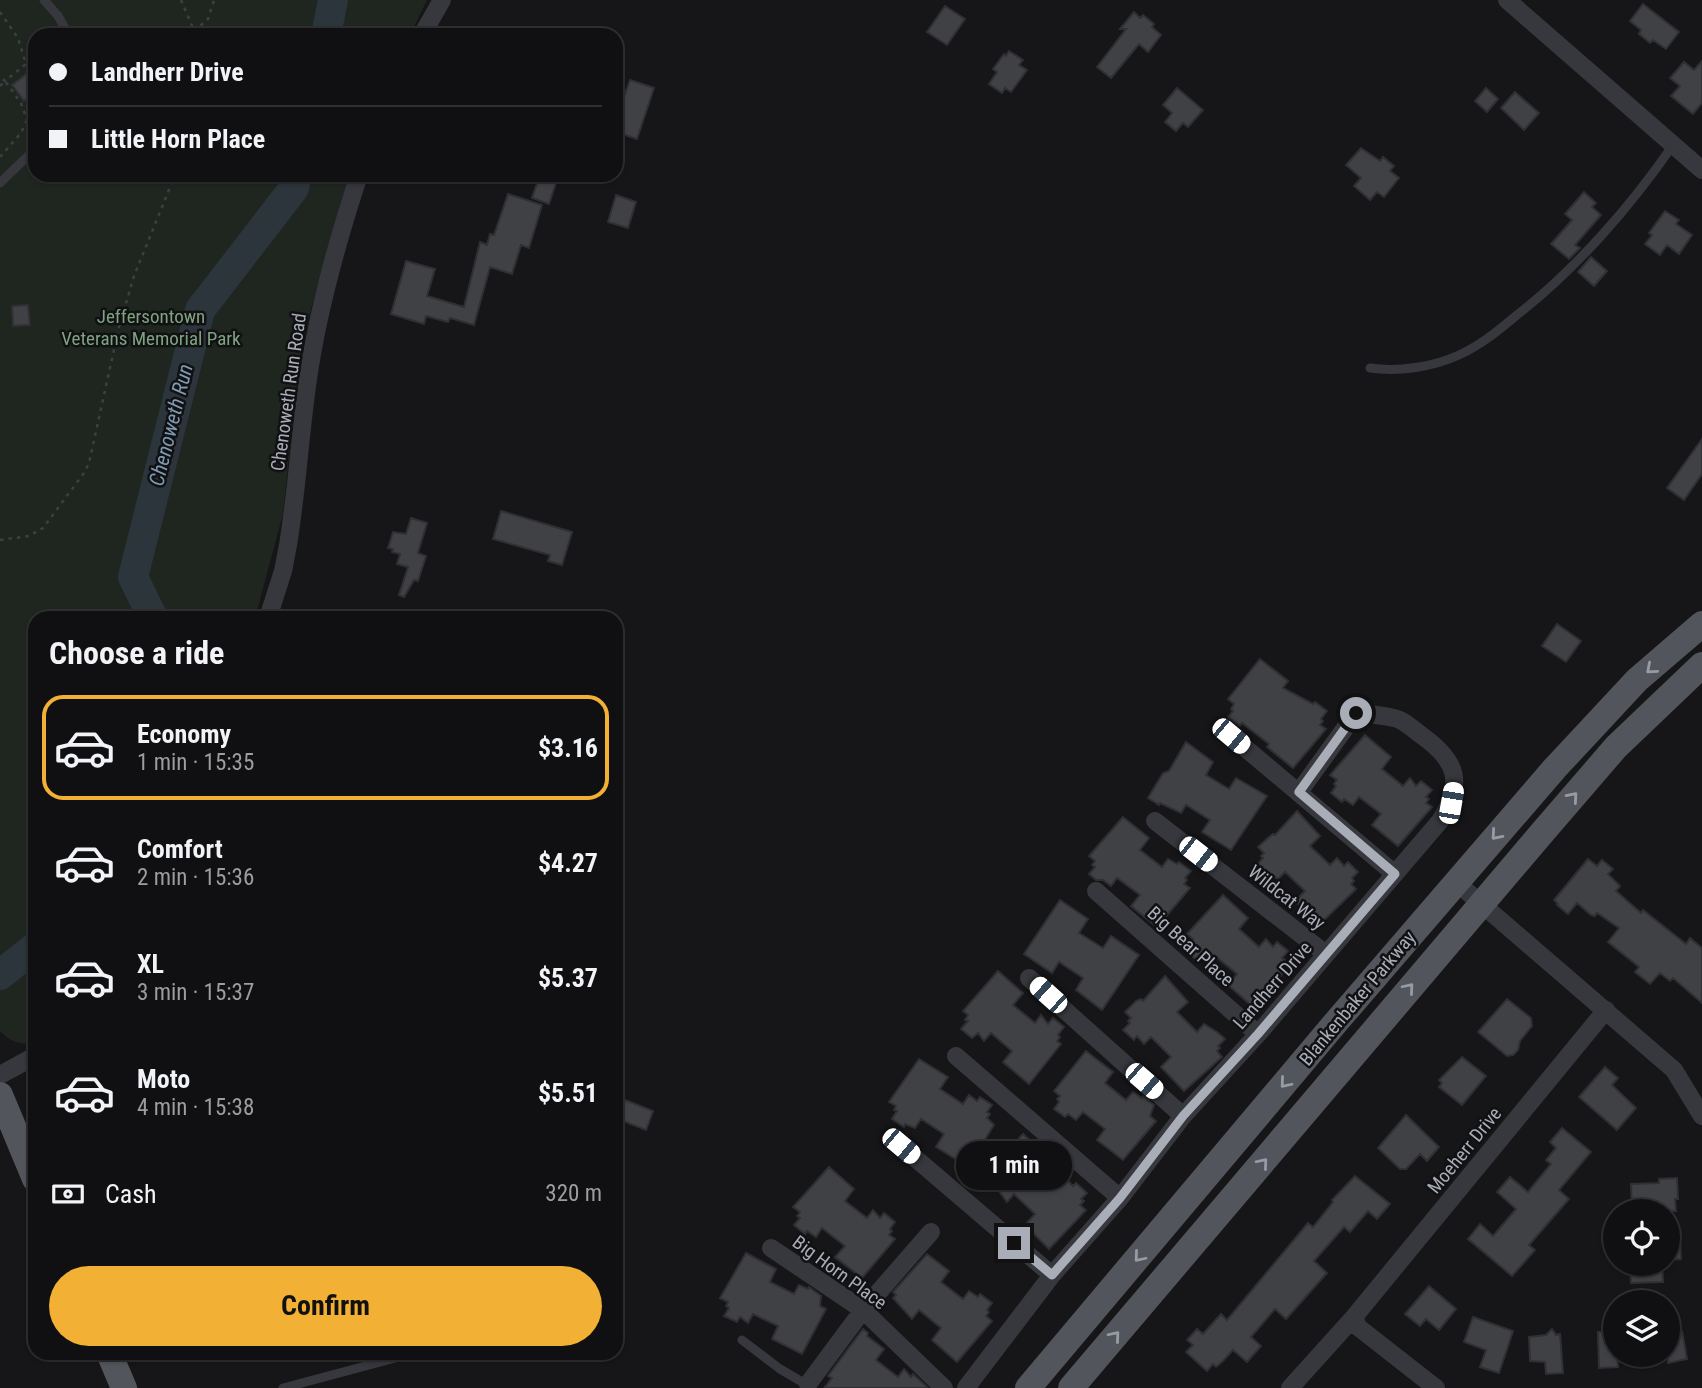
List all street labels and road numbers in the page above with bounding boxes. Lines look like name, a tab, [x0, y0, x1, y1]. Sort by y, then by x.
street label: Chenoweth Run Road	[266, 312, 311, 472]
street label: Wildcat Way	[1244, 860, 1330, 935]
street label: Big Bear Place	[1143, 901, 1239, 991]
street label: Blankenbaker Parkway	[1294, 926, 1420, 1070]
street label: Landherr Drive	[1228, 937, 1317, 1034]
street label: Moeherr Drive	[1422, 1102, 1506, 1198]
street label: Big Horn Place	[788, 1231, 891, 1314]

